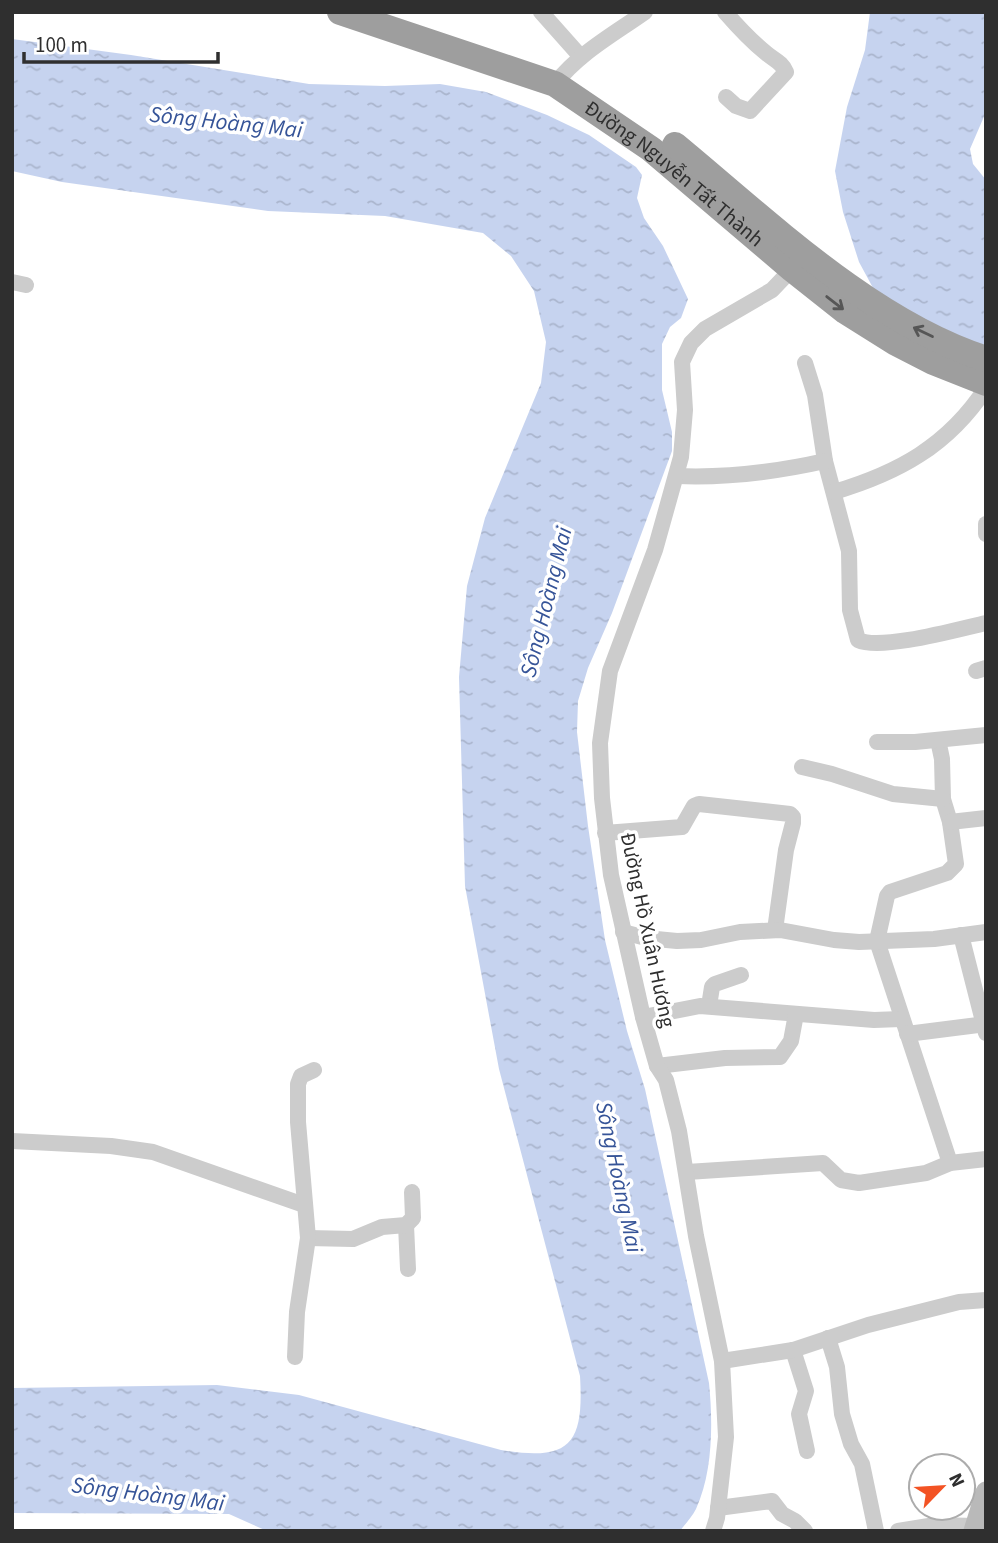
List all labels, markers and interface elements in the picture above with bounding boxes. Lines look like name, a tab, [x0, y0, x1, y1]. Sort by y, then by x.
scale bar	[24, 21, 219, 65]
text: 100 m	[35, 30, 88, 60]
street label: Đường Nguyễn Tất Thành	[578, 93, 770, 254]
water label: Sông Hoàng Mai	[148, 98, 305, 146]
one-way arrow	[826, 295, 844, 311]
one-way arrow	[913, 325, 934, 338]
water label: Sông Hoàng Mai	[511, 523, 581, 681]
street label: Đường Hồ Xuân Hương	[613, 830, 683, 1031]
water label: Sông Hoàng Mai	[587, 1098, 651, 1256]
north arrow	[907, 1452, 977, 1522]
water label: Sông Hoàng Mai	[70, 1468, 227, 1520]
text: N	[941, 1469, 971, 1492]

